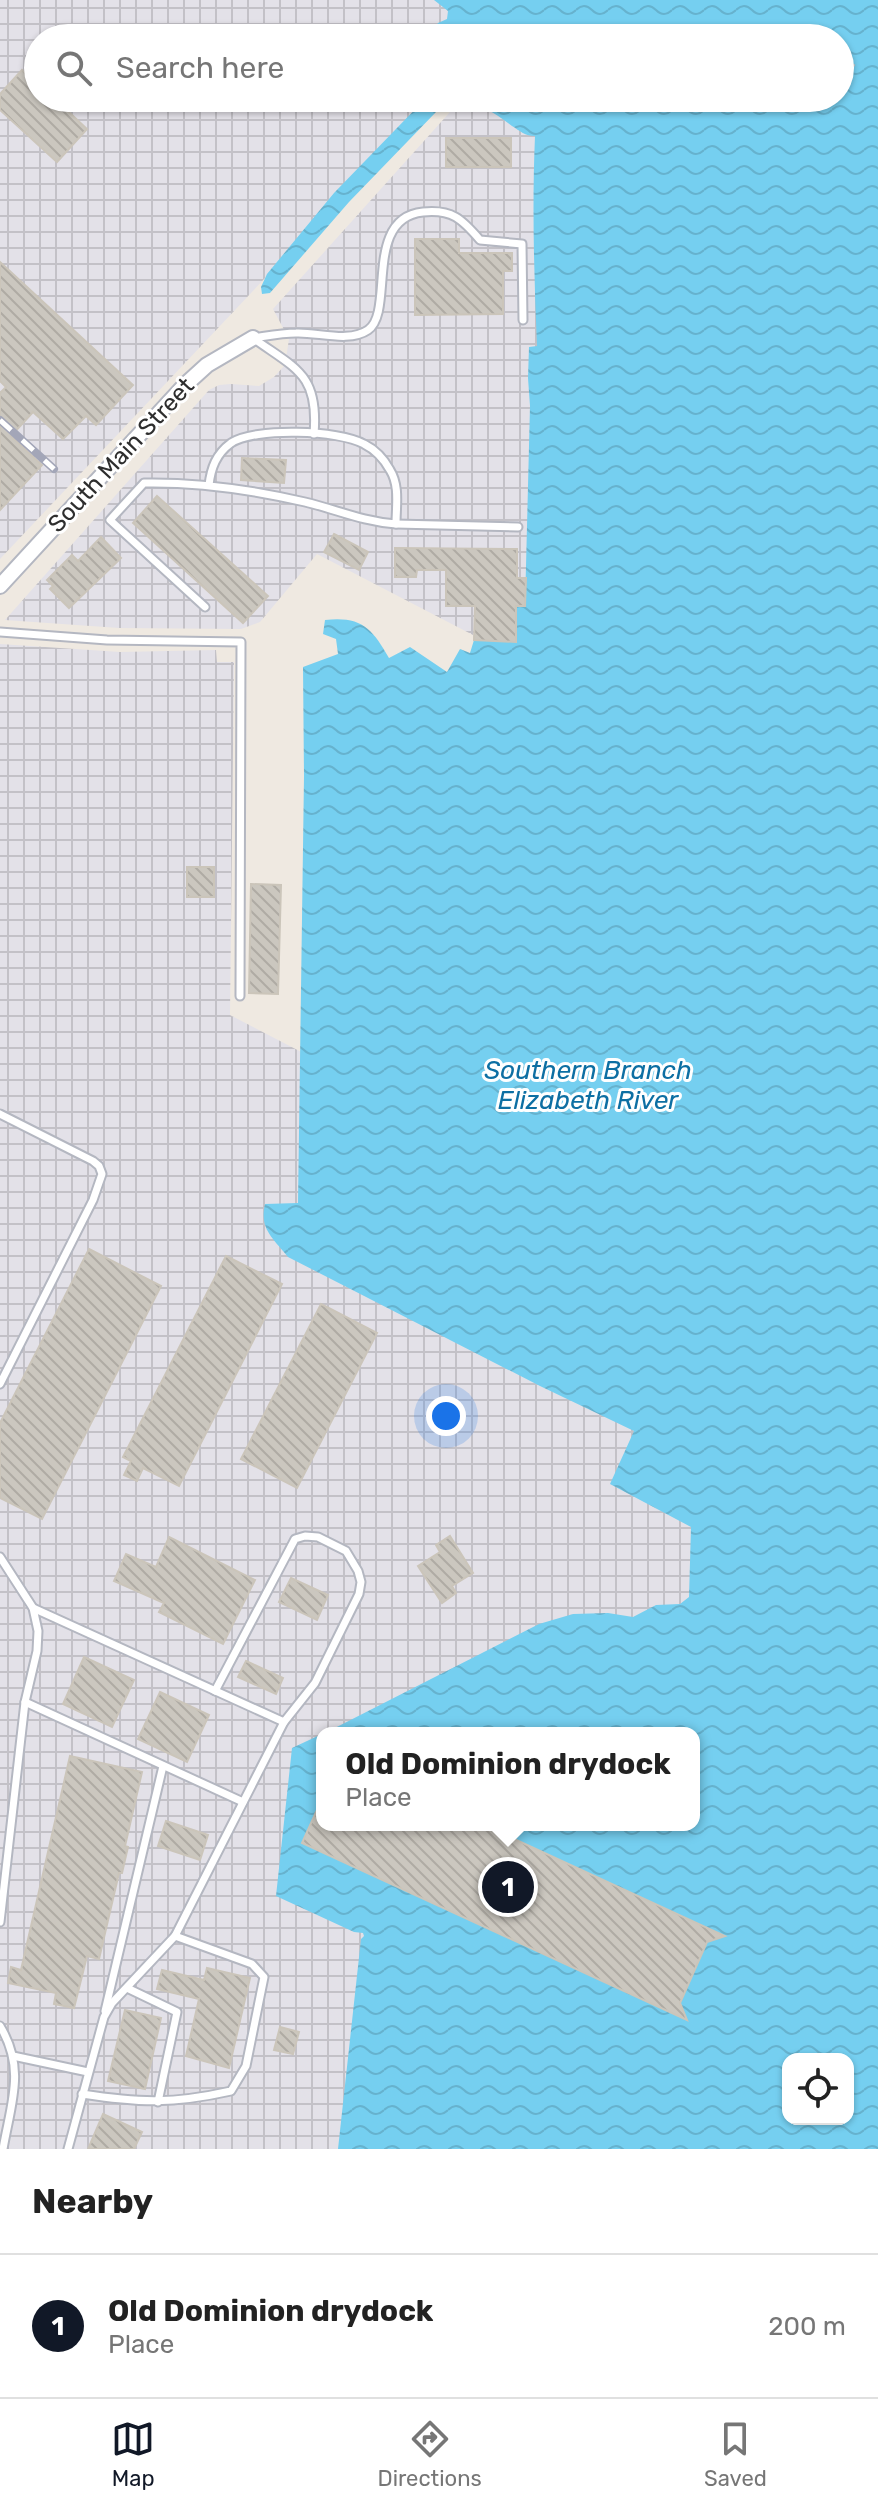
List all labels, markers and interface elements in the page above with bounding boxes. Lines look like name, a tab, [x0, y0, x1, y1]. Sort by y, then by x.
search box	[24, 24, 854, 112]
icon: search	[52, 46, 96, 90]
text: Search here	[116, 50, 284, 86]
street label: South Main Street	[42, 372, 200, 538]
water label: Southern Branch Elizabeth River	[484, 1055, 692, 1116]
your location	[426, 1396, 466, 1436]
popup	[316, 1727, 700, 1831]
text: Old Dominion drydock	[345, 1746, 671, 1782]
text: Place	[345, 1782, 412, 1813]
pin: 1	[482, 1857, 534, 1917]
map controls	[782, 2053, 854, 2125]
button: locate	[782, 2053, 854, 2125]
text: Nearby	[32, 2181, 153, 2222]
text: Old Dominion drydock	[108, 2293, 433, 2329]
text: 1	[52, 2311, 64, 2342]
text: 200 m	[768, 2311, 846, 2342]
text: Place	[108, 2329, 174, 2360]
tab: Map	[111, 2417, 155, 2492]
tab: Directions	[377, 2417, 482, 2492]
tab: Saved	[704, 2417, 767, 2492]

